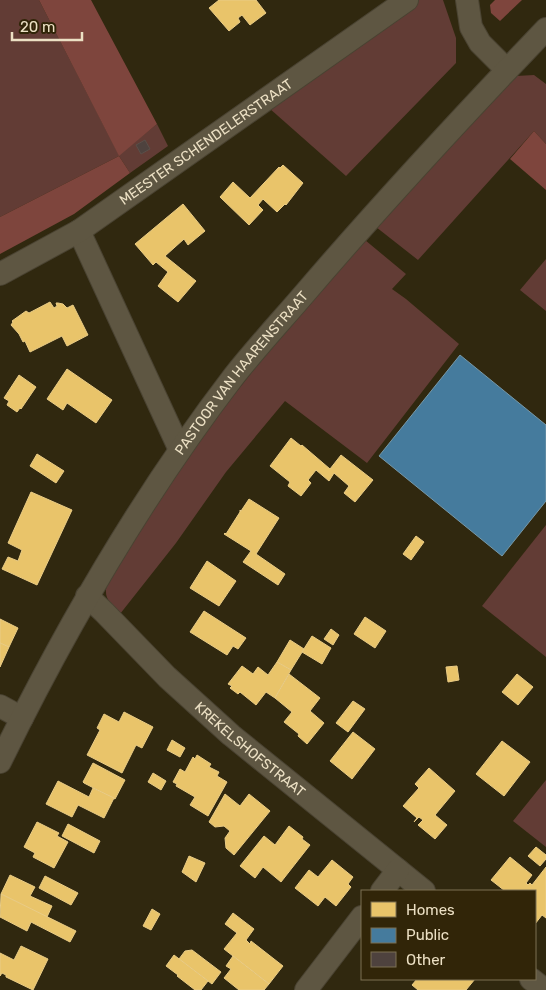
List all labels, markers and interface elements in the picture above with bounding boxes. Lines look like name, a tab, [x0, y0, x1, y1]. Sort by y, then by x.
scale bar	[12, 10, 82, 42]
text: 20 m	[20, 18, 55, 36]
street label: MEESTER SCHENDELERSTRAAT	[116, 75, 296, 209]
street label: PASTOOR VAN HAARENSTRAAT	[171, 288, 312, 458]
street label: KREKELSHOFSTRAAT	[191, 698, 309, 801]
legend	[361, 890, 536, 980]
text: Homes	[406, 901, 455, 919]
text: Public	[406, 926, 449, 944]
text: Other	[406, 951, 446, 969]

